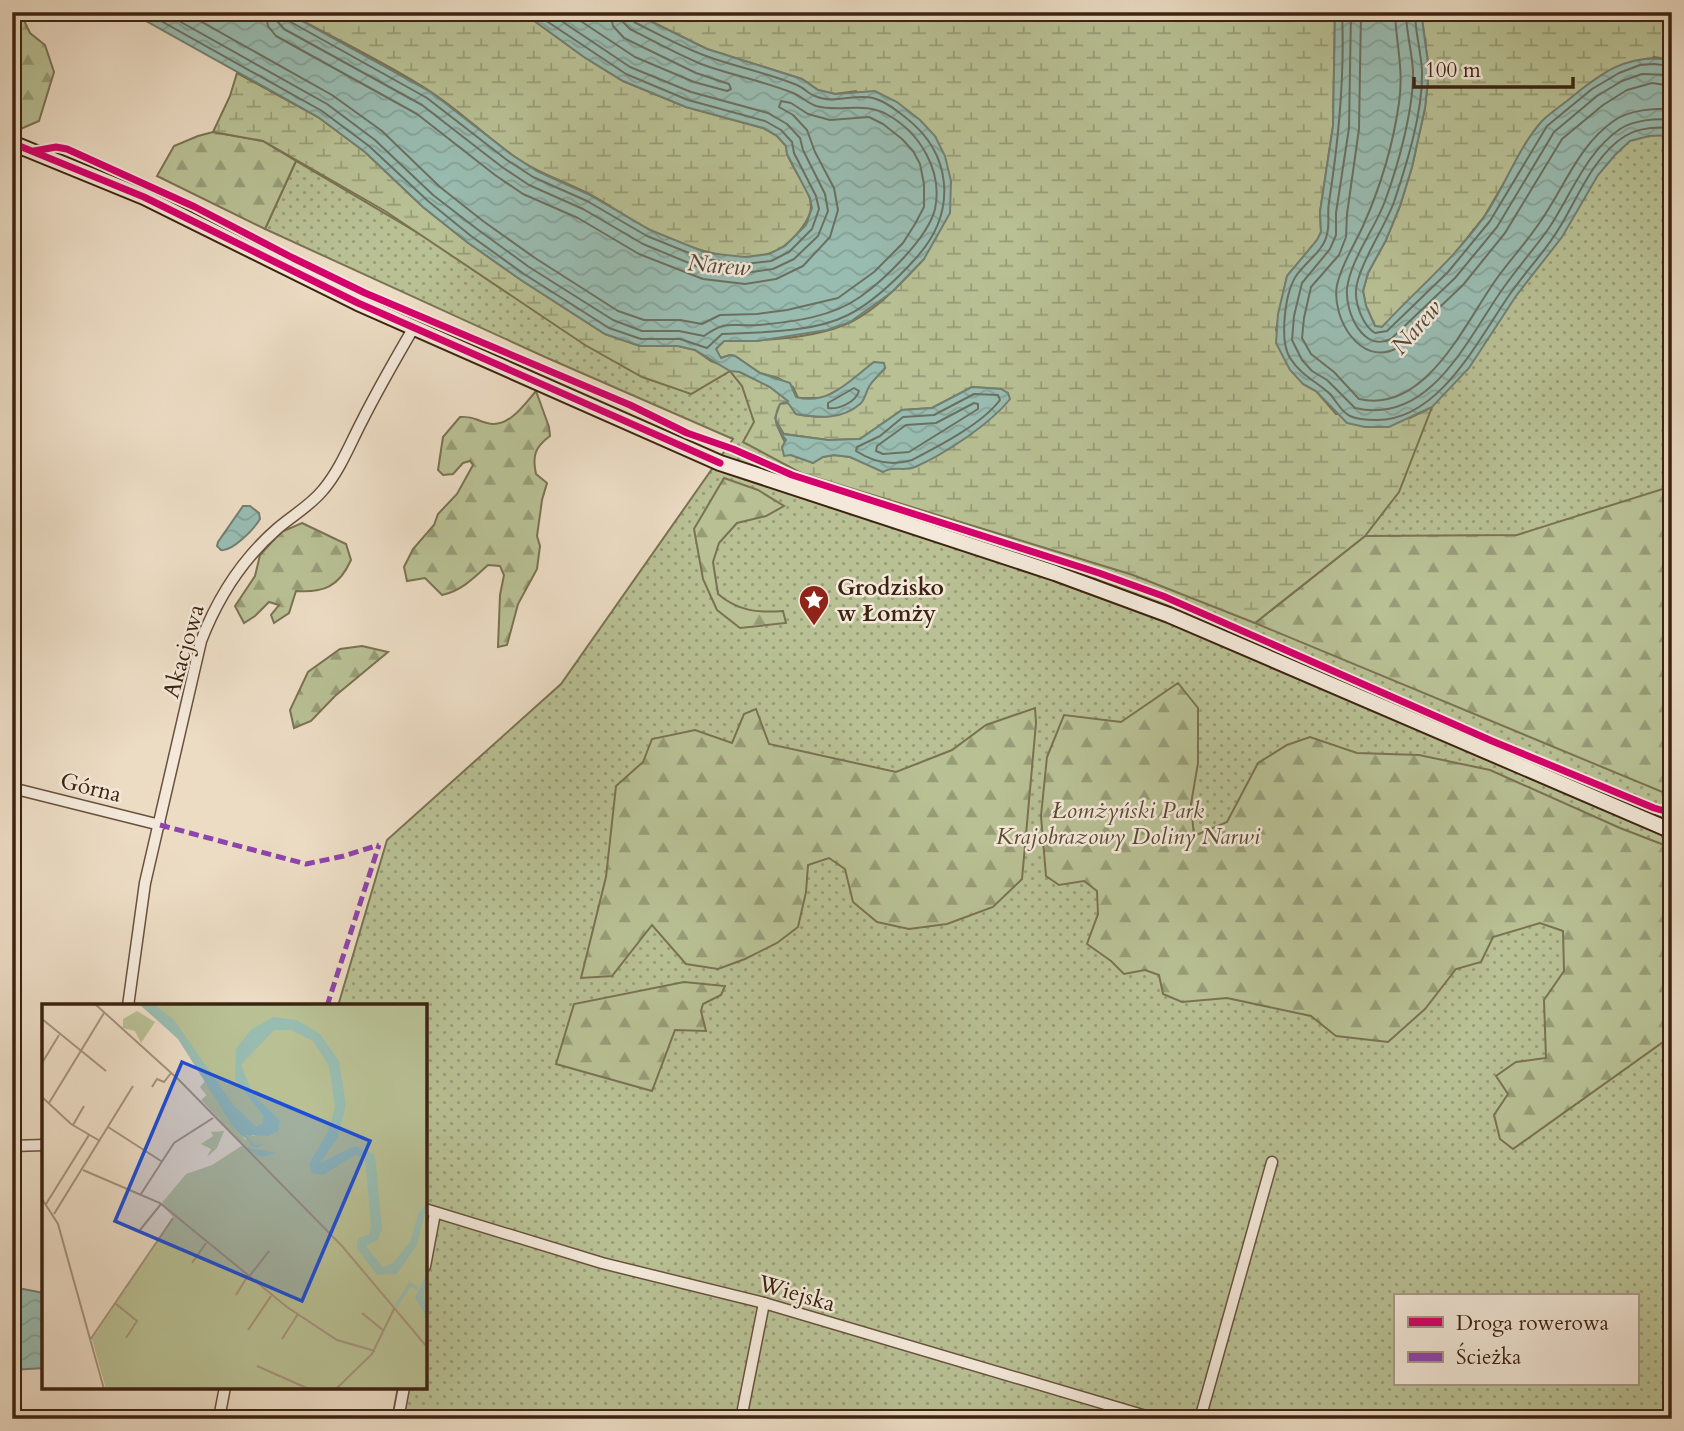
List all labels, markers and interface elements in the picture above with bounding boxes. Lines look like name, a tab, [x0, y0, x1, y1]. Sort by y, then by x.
scale bar	[1414, 46, 1574, 90]
text: 100 m	[1425, 56, 1481, 85]
water label: Narew	[686, 246, 752, 285]
water label: Narew	[1383, 292, 1450, 362]
place label: Grodzisko w Łomży	[837, 572, 944, 629]
place icon: Grodzisko w Łomży	[797, 583, 831, 627]
street label: Akacjowa	[155, 600, 212, 702]
street label: Górna	[57, 765, 125, 810]
park label: Łomżyński Park Krajobrazowy Doliny Narwi	[996, 795, 1261, 852]
inset map	[42, 1004, 427, 1389]
street label: Wiejska	[754, 1267, 839, 1319]
legend	[1394, 1294, 1638, 1386]
text: Droga rowerowa	[1456, 1309, 1609, 1338]
text: Ścieżka	[1456, 1342, 1521, 1372]

